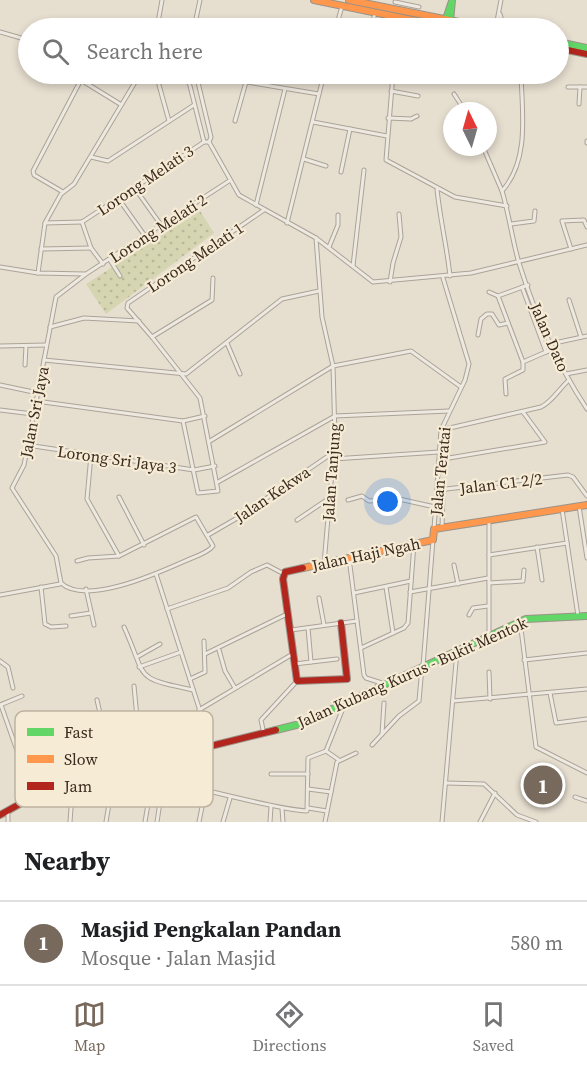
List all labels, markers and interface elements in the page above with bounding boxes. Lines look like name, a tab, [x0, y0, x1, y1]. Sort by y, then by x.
search box	[18, 18, 569, 84]
icon: search	[39, 35, 72, 68]
text: Search here	[87, 36, 203, 66]
north arrow	[443, 102, 497, 156]
street label: Lorong Melati 3	[92, 140, 198, 220]
street label: Lorong Melati 2	[105, 188, 211, 268]
street label: Lorong Melati 1	[142, 217, 248, 297]
street label: Jalan Dato	[525, 298, 575, 375]
street label: Jalan Sri Jaya	[14, 363, 54, 461]
street label: Jalan Tanjung	[317, 422, 345, 523]
street label: Jalan Teratai	[424, 425, 456, 517]
street label: Lorong Sri Jaya 3	[56, 440, 178, 478]
street label: Jalan Kekwa	[229, 460, 315, 528]
street label: Jalan C1 2/2	[458, 467, 543, 499]
your location	[373, 487, 402, 516]
street label: Jalan Haji Ngah	[309, 532, 423, 576]
street label: Jalan Kubang Kurus - Bukit Mentok	[293, 611, 531, 733]
legend	[15, 711, 213, 807]
text: Fast	[64, 721, 94, 743]
text: Slow	[64, 748, 99, 770]
pin: 1	[524, 762, 562, 808]
text: Jam	[63, 775, 92, 797]
text: Nearby	[24, 843, 110, 879]
text: Masjid Pengkalan Pandan	[81, 914, 341, 944]
text: 1	[38, 929, 49, 957]
text: 580 m	[510, 929, 563, 957]
text: Mosque · Jalan Masjid	[81, 944, 276, 972]
tab: Map	[73, 998, 106, 1056]
tab: Directions	[252, 998, 327, 1056]
tab: Saved	[473, 998, 514, 1056]

